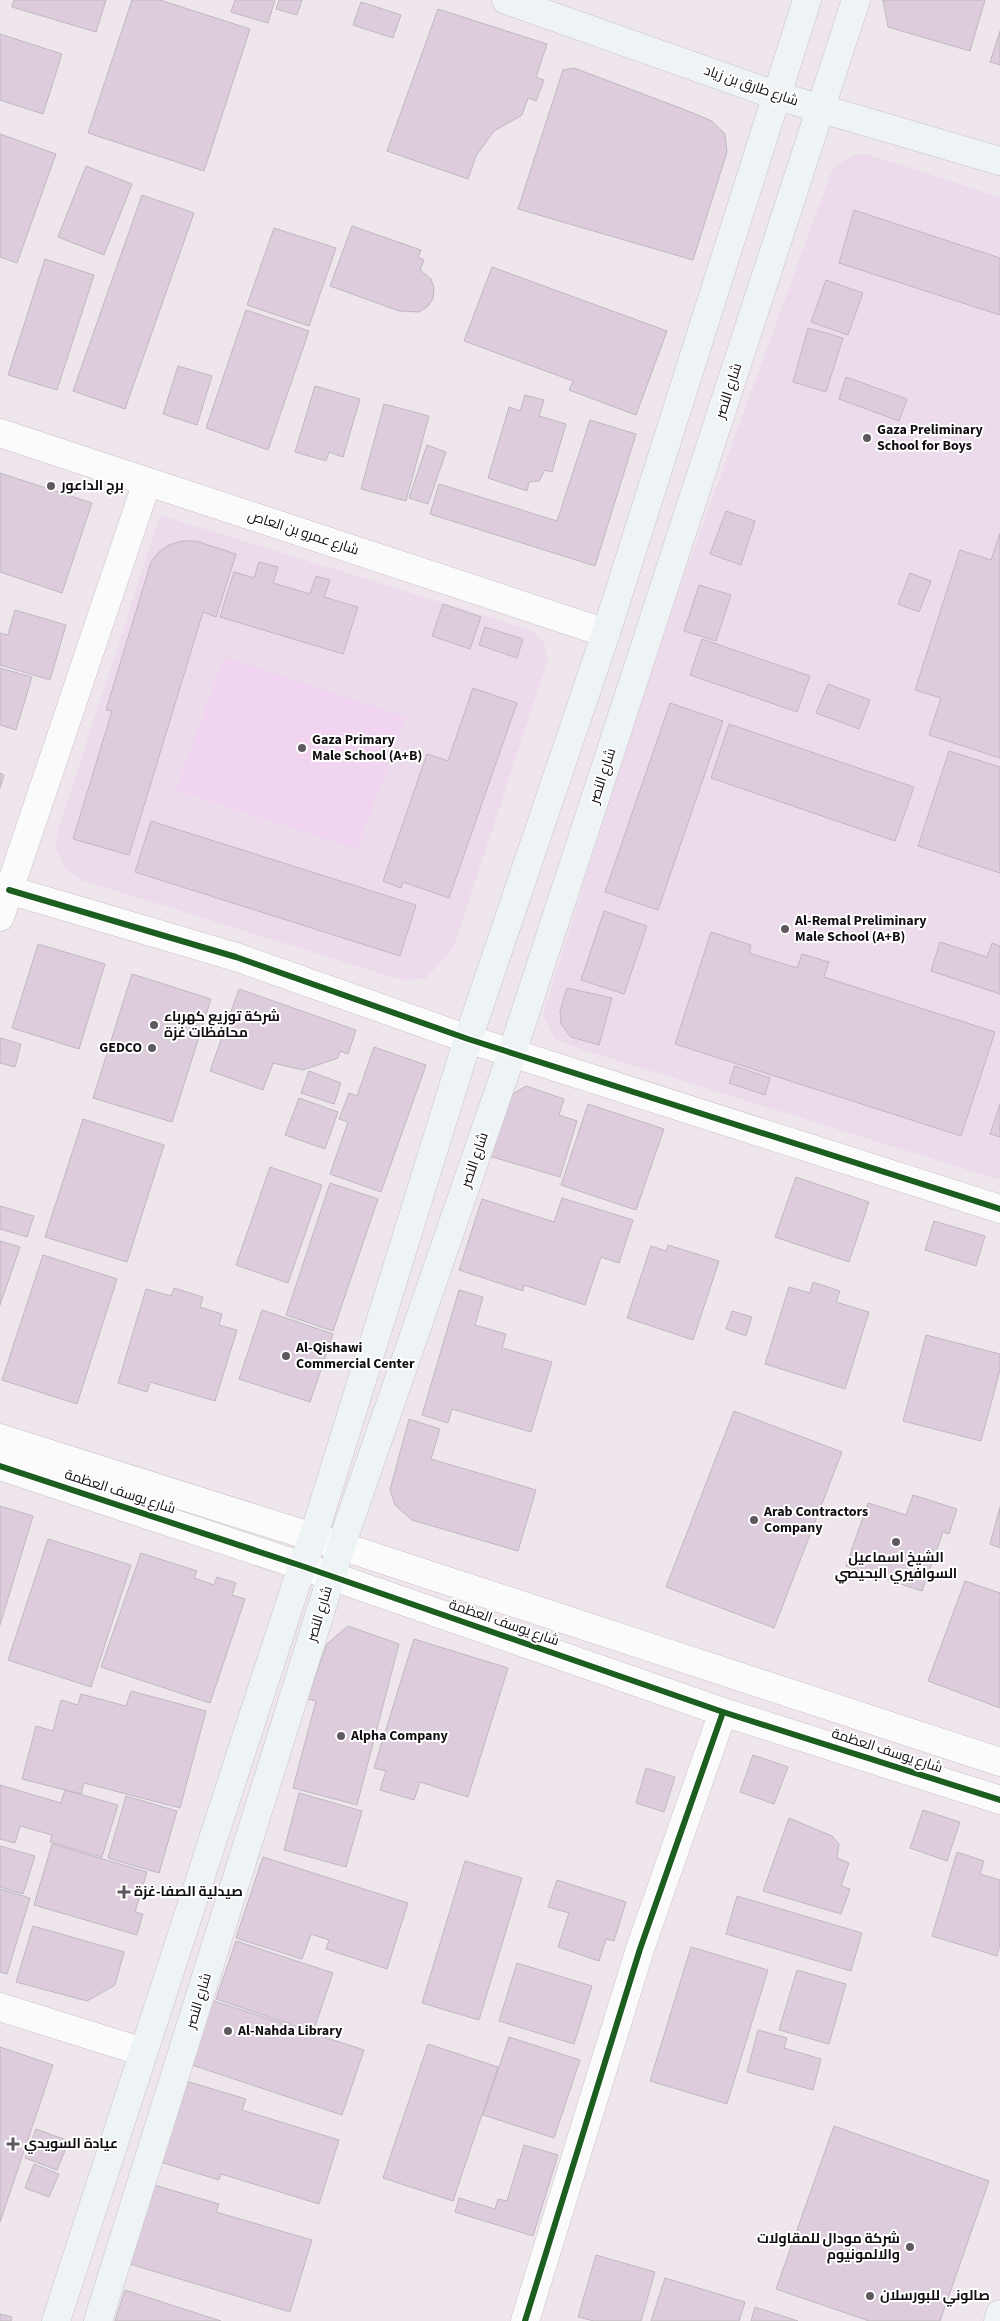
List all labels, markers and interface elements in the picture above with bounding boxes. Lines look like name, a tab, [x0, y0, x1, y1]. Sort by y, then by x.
street label: شارع طارق بن زياد	[701, 60, 801, 112]
street label: شارع النصر	[710, 361, 747, 422]
place label: Gaza Preliminary School for Boys	[877, 420, 984, 456]
marker: Gaza Preliminary School for Boys	[861, 432, 873, 444]
place label: برج الداعور	[60, 476, 124, 496]
marker: برج الداعور	[45, 480, 57, 492]
street label: شارع عمرو بن العاص	[245, 506, 361, 560]
place label: Gaza Primary Male School (A+B)	[312, 730, 422, 766]
marker: Gaza Primary Male School (A+B)	[296, 742, 308, 754]
street label: شارع النصر	[584, 746, 621, 807]
place label: Al-Remal Preliminary Male School (A+B)	[794, 911, 927, 947]
marker: Al-Remal Preliminary Male School (A+B)	[779, 923, 791, 935]
place label: شركة توزيع كهرباء محافظات غزة	[164, 1007, 280, 1043]
marker: شركة توزيع كهرباء محافظات غزة	[148, 1019, 160, 1031]
place label: GEDCO	[99, 1038, 142, 1058]
marker: GEDCO	[146, 1042, 158, 1054]
street label: شارع النصر	[456, 1130, 494, 1191]
place label: Al-Qishawi Commercial Center	[295, 1338, 415, 1374]
marker: Al-Qishawi Commercial Center	[280, 1350, 292, 1362]
street label: شارع يوسف العظمة	[62, 1465, 178, 1519]
place label: Arab Contractors Company	[763, 1502, 868, 1538]
marker: Arab Contractors Company	[748, 1514, 760, 1526]
marker: الشيخ اسماعيل السوافيري البحيصي	[890, 1536, 902, 1548]
place label: الشيخ اسماعيل السوافيري البحيصي	[835, 1548, 957, 1584]
street label: شارع النصر	[302, 1584, 338, 1645]
street label: شارع يوسف العظمة	[446, 1595, 562, 1651]
street label: شارع يوسف العظمة	[829, 1724, 945, 1778]
place label: Alpha Company	[350, 1726, 448, 1746]
marker: Alpha Company	[335, 1730, 347, 1742]
place label: صيدلية الصفا-غزة	[134, 1882, 243, 1902]
marker: صيدلية الصفا-غزة	[118, 1886, 130, 1898]
street label: شارع النصر	[181, 1971, 217, 2032]
place label: Al-Nahda Library	[237, 2021, 343, 2041]
marker: Al-Nahda Library	[222, 2025, 234, 2037]
place label: عيادة السويدي	[24, 2134, 118, 2154]
marker: عيادة السويدي	[6, 2137, 20, 2151]
place label: شركة مودال للمقاولات والالمونيوم	[757, 2229, 900, 2265]
marker: شركة مودال للمقاولات والالمونيوم	[904, 2241, 916, 2253]
place label: صالوني للبورسلان	[880, 2286, 990, 2307]
marker: صالوني للبورسلان	[864, 2290, 876, 2302]

